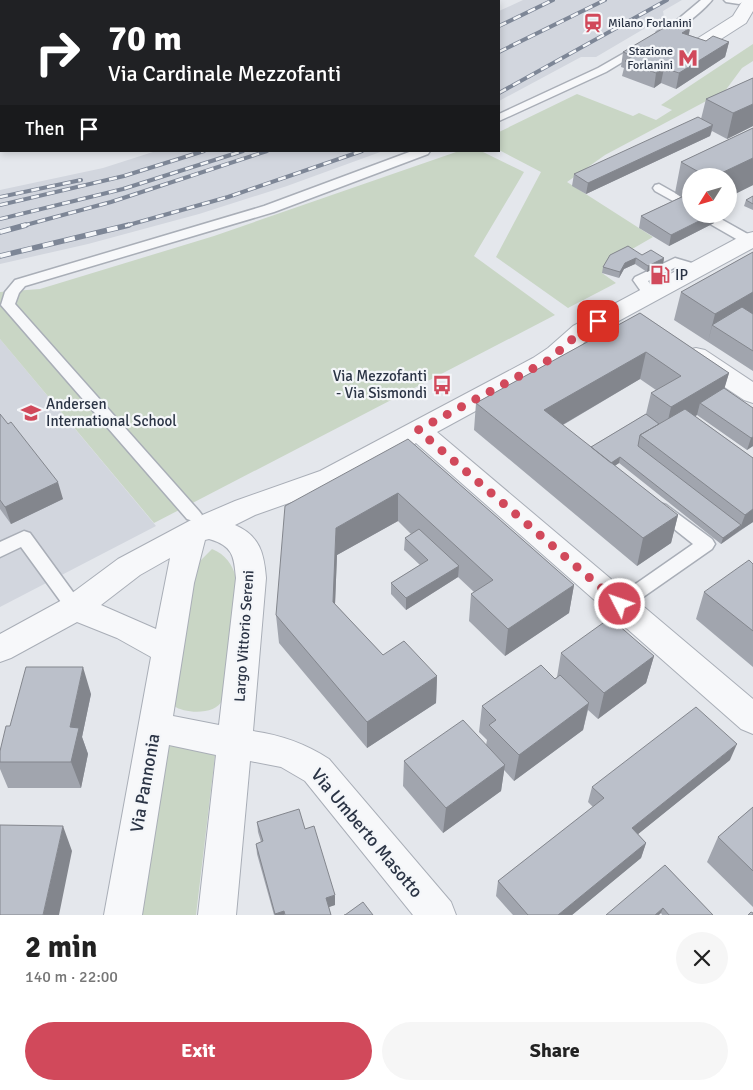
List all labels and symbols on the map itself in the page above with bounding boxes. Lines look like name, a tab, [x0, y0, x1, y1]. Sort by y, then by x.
station icon: Milano Forlanini	[582, 12, 604, 34]
place label: Milano Forlanini	[608, 16, 692, 31]
place label: Stazione Forlanini	[627, 44, 673, 73]
metro station icon: Stazione Forlanini	[677, 47, 699, 69]
north arrow	[682, 168, 738, 222]
fuel station icon: IP	[649, 264, 671, 286]
place label: IP	[675, 266, 688, 284]
pin	[577, 300, 619, 342]
place label: Via Mezzofanti - Via Sismondi	[333, 367, 427, 402]
bus stop icon: Via Mezzofanti - Via Sismondi	[431, 374, 453, 396]
place label: Andersen International School	[46, 395, 177, 430]
school or university icon: Andersen International School	[20, 402, 42, 424]
street label: Largo Vittorio Sereni	[230, 569, 258, 703]
position arrow	[593, 577, 645, 629]
street label: Via Pannonia	[125, 732, 165, 834]
street label: Via Umberto Masotto	[306, 764, 428, 902]

